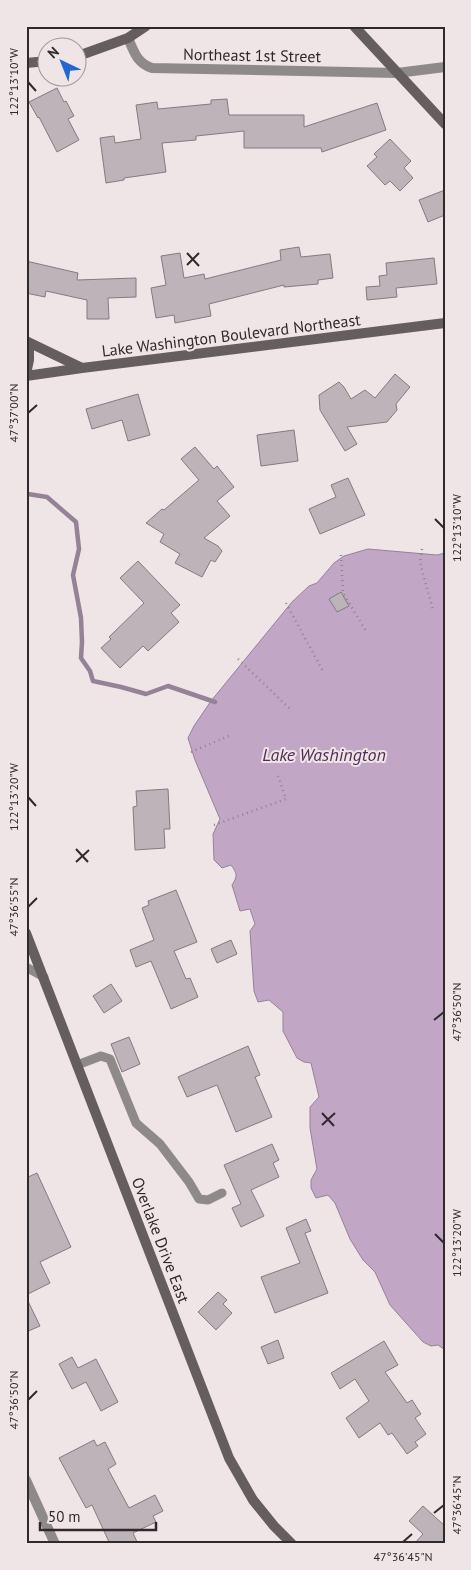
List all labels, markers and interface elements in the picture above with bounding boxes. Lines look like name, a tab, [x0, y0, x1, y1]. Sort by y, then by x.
north arrow	[38, 38, 88, 88]
text: N	[44, 43, 63, 62]
street label: Northeast 1st Street	[183, 44, 322, 66]
text: 122°13'10"W	[6, 48, 21, 116]
street label: Lake Washington Boulevard Northeast	[100, 309, 362, 361]
text: 47°37'00"N	[6, 383, 21, 443]
text: 122°13'10"W	[449, 494, 464, 562]
water label: Lake Washington	[262, 743, 386, 766]
text: 122°13'20"W	[6, 763, 21, 831]
text: 47°36'55"N	[6, 877, 21, 937]
text: 47°36'50"N	[449, 982, 464, 1042]
street label: Overlake Drive East	[128, 1174, 194, 1306]
text: 122°13'20"W	[449, 1209, 464, 1277]
text: 47°36'50"N	[6, 1370, 21, 1430]
text: 47°36'45"N	[449, 1475, 464, 1535]
scale bar	[40, 1500, 156, 1532]
text: 50 m	[48, 1507, 81, 1526]
text: 47°36'45"N	[373, 1549, 433, 1564]

